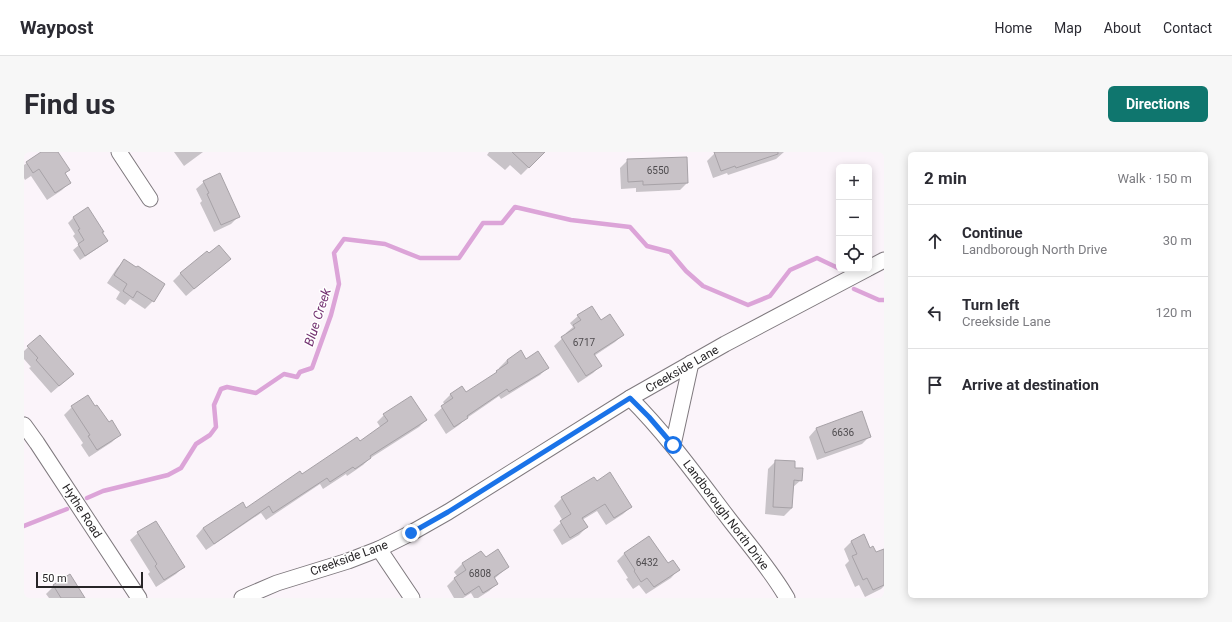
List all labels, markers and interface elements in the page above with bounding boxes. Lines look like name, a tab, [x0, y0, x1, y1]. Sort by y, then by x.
text: Waypost	[20, 16, 94, 39]
text: Home	[994, 20, 1032, 36]
text: Map	[1054, 20, 1082, 36]
text: About	[1104, 20, 1141, 36]
text: Contact	[1163, 20, 1212, 36]
button: Directions	[1108, 86, 1208, 122]
text: Find us	[24, 88, 115, 121]
map controls	[836, 164, 872, 272]
button: +	[836, 164, 872, 200]
house number: 6550	[647, 165, 670, 176]
text: 2 min	[924, 168, 967, 188]
text: Walk · 150 m	[1117, 171, 1192, 186]
button: −	[836, 200, 872, 236]
text: Continue	[962, 224, 1023, 242]
icon: ahead	[924, 230, 946, 252]
text: 30 m	[1163, 233, 1192, 248]
button: locate	[836, 236, 872, 272]
text: Landborough North Drive	[962, 242, 1107, 257]
water label: Blue Creek	[301, 286, 334, 348]
text: Turn left	[962, 296, 1019, 314]
icon: left	[924, 302, 946, 324]
text: 120 m	[1155, 305, 1192, 320]
text: Creekside Lane	[962, 314, 1051, 329]
house number: 6717	[573, 337, 596, 348]
street label: Creekside Lane	[643, 342, 721, 396]
icon: arrive	[924, 374, 946, 396]
text: Arrive at destination	[962, 376, 1099, 394]
house number: 6636	[832, 427, 855, 438]
route start	[664, 436, 682, 454]
street label: Landborough North Drive	[680, 457, 772, 573]
street label: Hythe Road	[59, 481, 105, 541]
route end	[402, 524, 420, 542]
street label: Creekside Lane	[308, 537, 390, 579]
house number: 6432	[636, 557, 659, 568]
house number: 6808	[469, 568, 492, 579]
scale bar	[36, 570, 143, 589]
text: 50 m	[42, 572, 67, 585]

